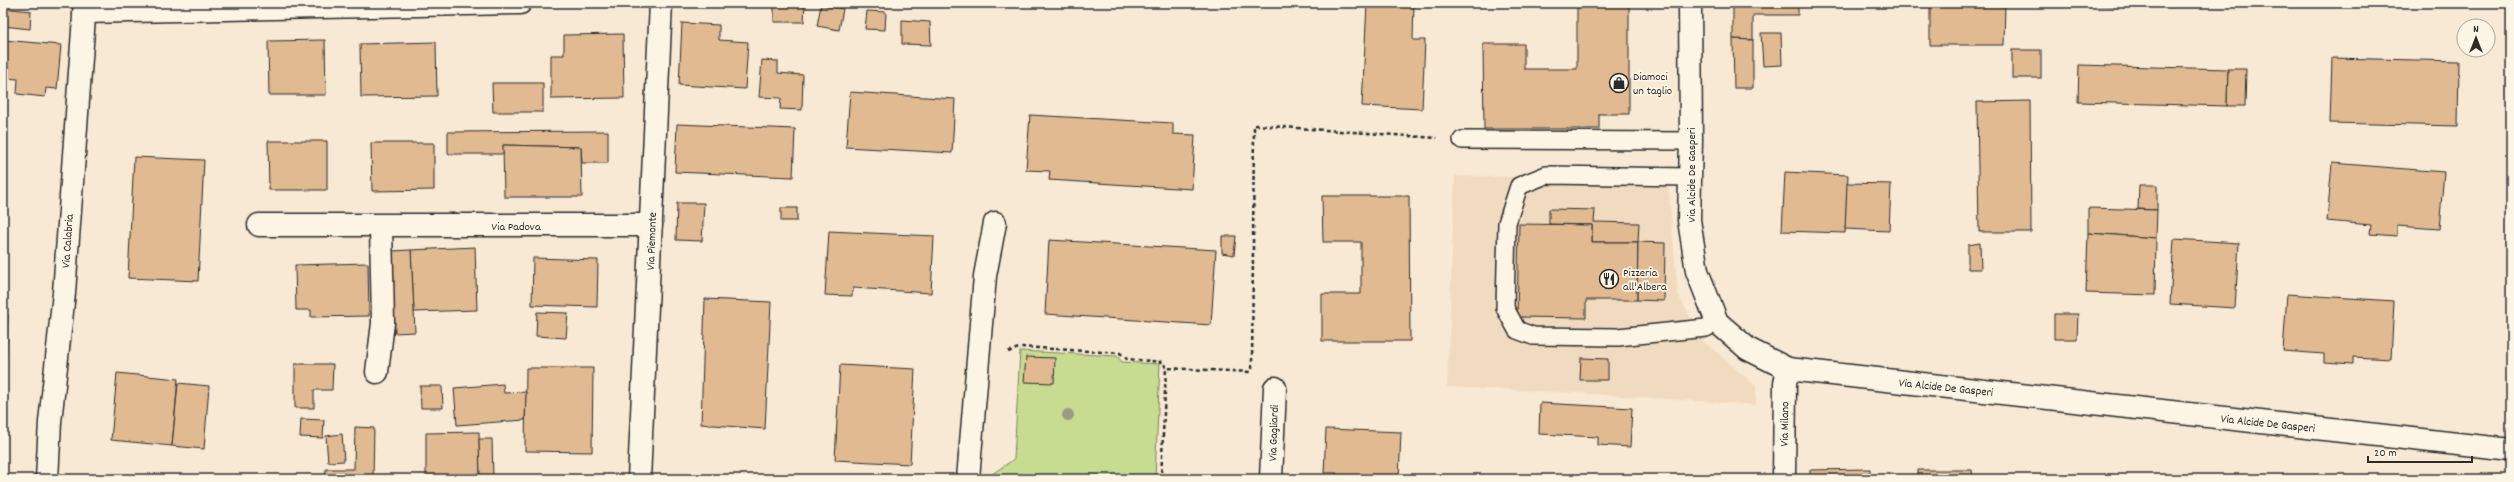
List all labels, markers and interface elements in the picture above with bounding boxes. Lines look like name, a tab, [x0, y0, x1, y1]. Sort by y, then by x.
north arrow	[2456, 18, 2496, 58]
text: N	[2473, 22, 2479, 38]
place label: Diamoci un taglio	[1633, 69, 1672, 100]
shop icon: Diamoci un taglio	[1608, 72, 1630, 94]
street label: Via Alcide De Gasperi	[1684, 128, 1701, 222]
street label: Via Piemonte	[643, 212, 662, 270]
street label: Via Calabria	[58, 213, 79, 269]
street label: Via Padova	[491, 219, 541, 236]
place label: Pizzeria all'Albera	[1623, 265, 1667, 296]
restaurant icon: Pizzeria all'Albera	[1598, 268, 1620, 290]
street label: Via Alcide De Gasperi	[1898, 375, 1994, 402]
street label: Via Milano	[1777, 401, 1794, 447]
street label: Via Gagliardi	[1265, 405, 1284, 461]
street label: Via Alcide De Gasperi	[2220, 411, 2316, 438]
scale bar	[2368, 438, 2472, 464]
text: 20 m	[2374, 445, 2397, 462]

